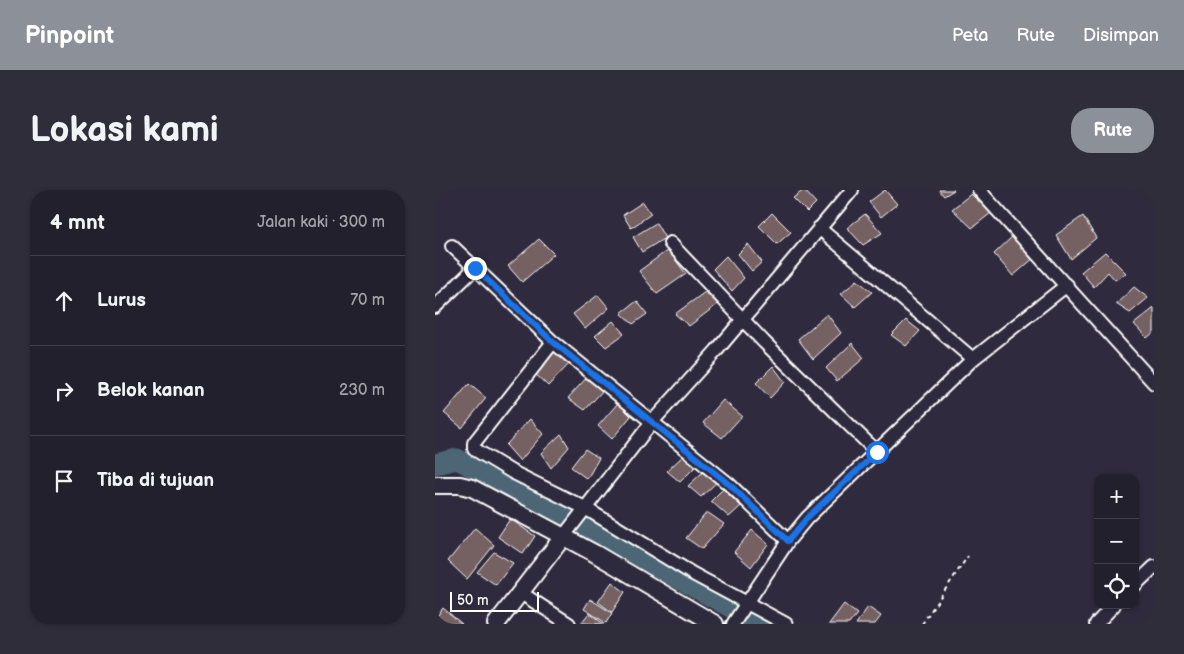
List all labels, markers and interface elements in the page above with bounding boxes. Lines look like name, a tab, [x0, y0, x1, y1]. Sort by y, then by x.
text: Pinpoint	[25, 21, 114, 50]
text: Peta	[952, 25, 988, 46]
text: Rute	[1016, 25, 1055, 46]
text: Disimpan	[1083, 25, 1159, 46]
button: Rute	[1071, 108, 1154, 153]
text: Lokasi kami	[30, 109, 219, 152]
text: 4 mnt	[50, 210, 105, 235]
text: Jalan kaki · 300 m	[257, 213, 385, 232]
route end	[464, 257, 487, 280]
icon: ahead	[50, 287, 78, 315]
text: Lurus	[97, 289, 146, 312]
text: 70 m	[350, 291, 385, 310]
icon: right	[50, 377, 78, 405]
text: Belok kanan	[97, 379, 205, 402]
text: 230 m	[339, 381, 385, 400]
route start	[866, 441, 889, 464]
icon: arrive	[50, 467, 78, 495]
text: Tiba di tujuan	[97, 469, 214, 492]
map controls	[1094, 474, 1139, 609]
button: +	[1094, 474, 1139, 519]
button: −	[1094, 519, 1139, 564]
button: locate	[1094, 564, 1139, 609]
scale bar	[450, 589, 539, 612]
text: 50 m	[457, 592, 489, 609]

